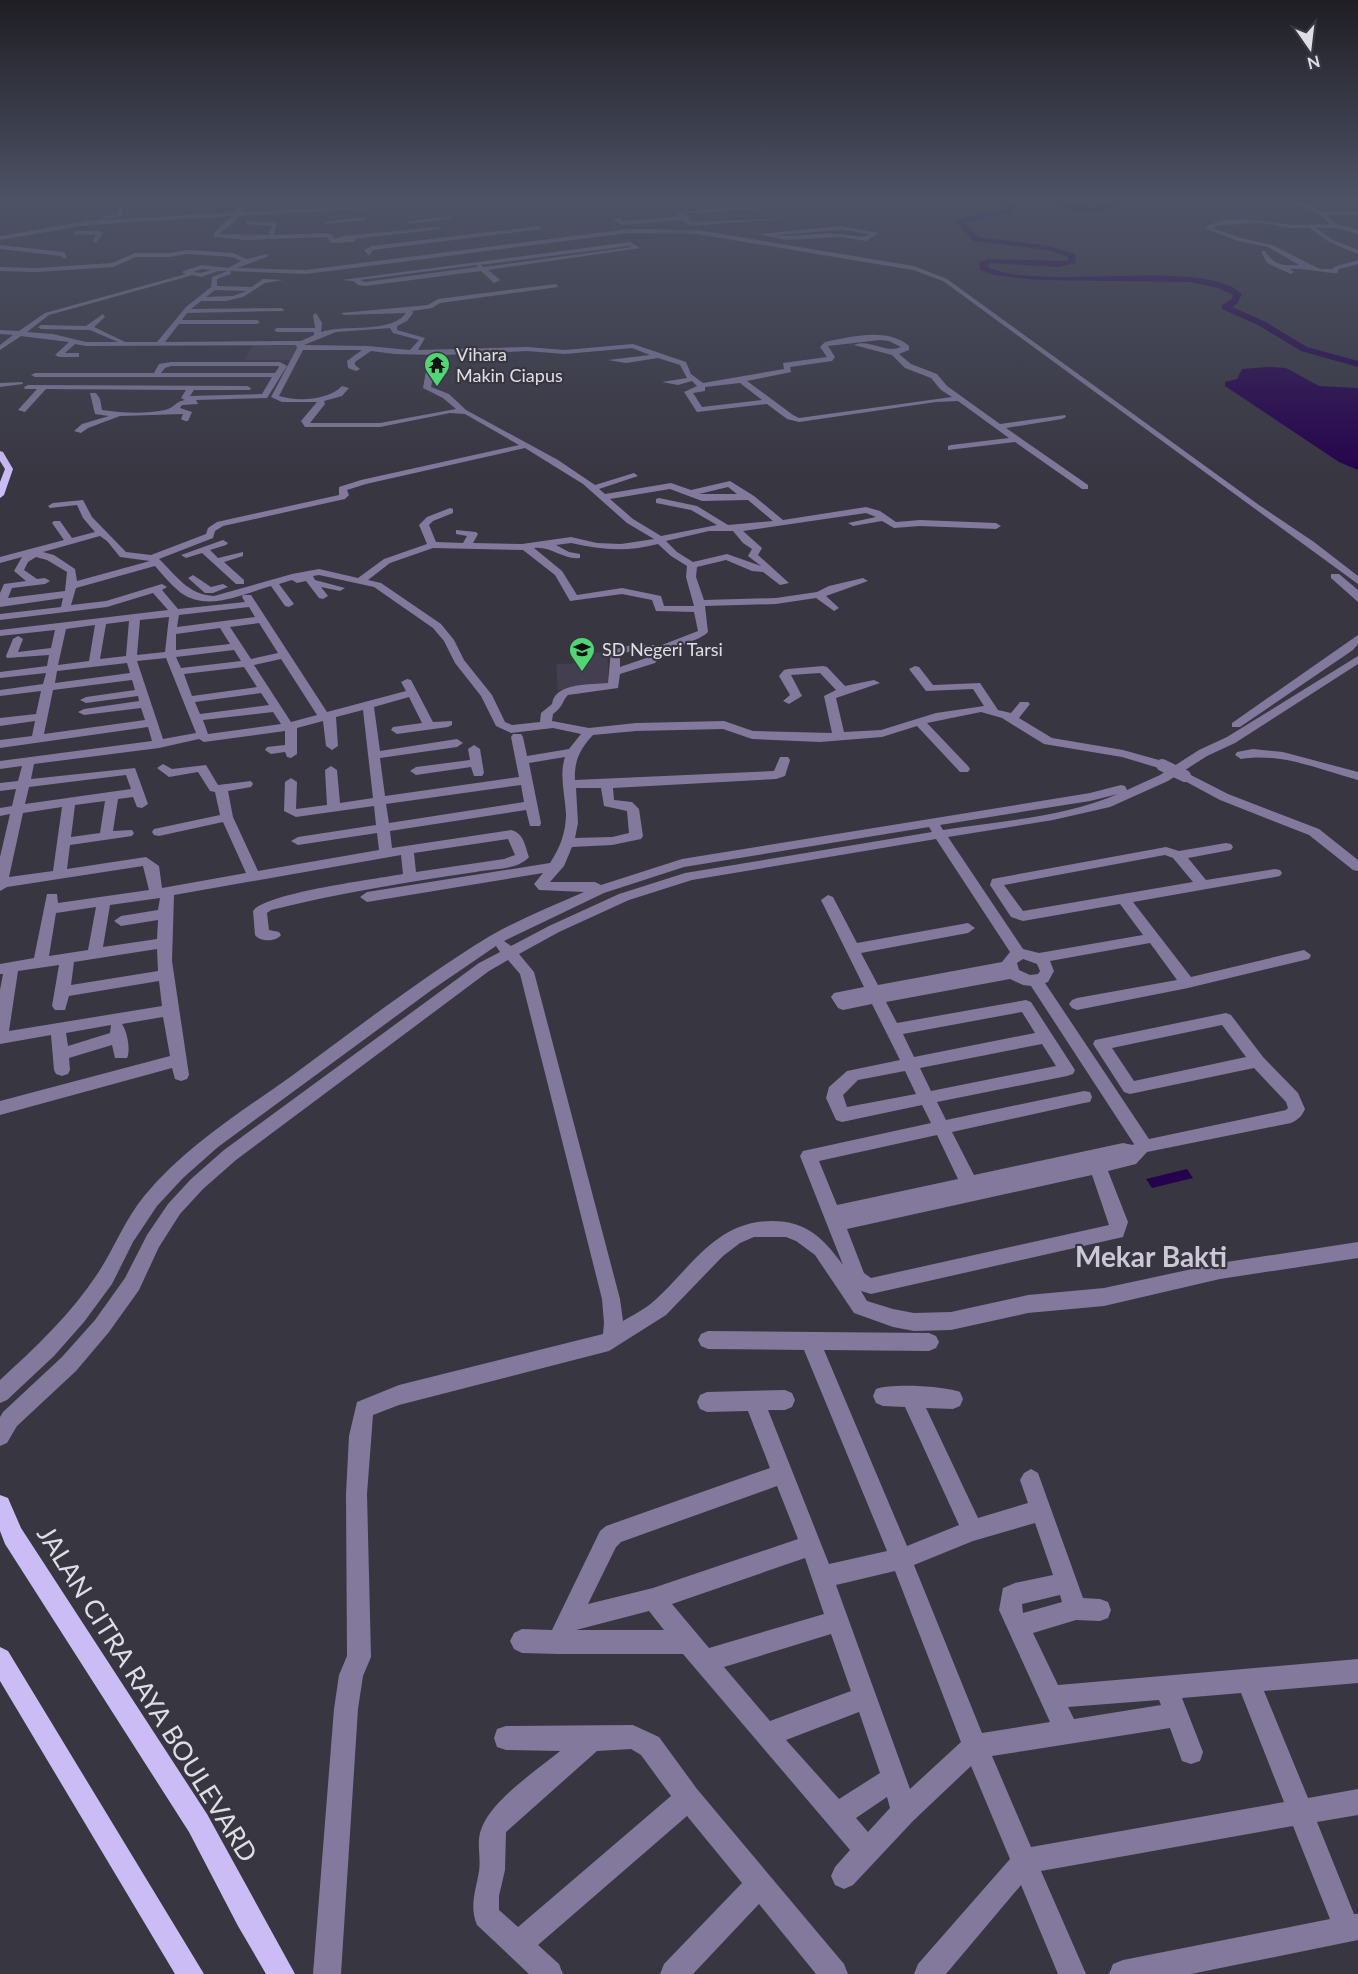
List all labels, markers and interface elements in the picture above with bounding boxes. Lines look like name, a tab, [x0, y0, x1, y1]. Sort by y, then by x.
north arrow	[1280, 18, 1340, 78]
text: N	[1305, 52, 1322, 74]
place label: Vihara Makin Ciapus	[456, 343, 563, 386]
temple icon: Vihara Makin Ciapus	[422, 350, 452, 388]
school or university icon: SD Negeri Tarsi	[567, 635, 597, 673]
place label: SD Negeri Tarsi	[602, 638, 723, 660]
district label: Mekar Bakti	[1075, 1239, 1227, 1273]
street label: JALAN CITRA RAYA BOULEVARD	[31, 1519, 265, 1867]

